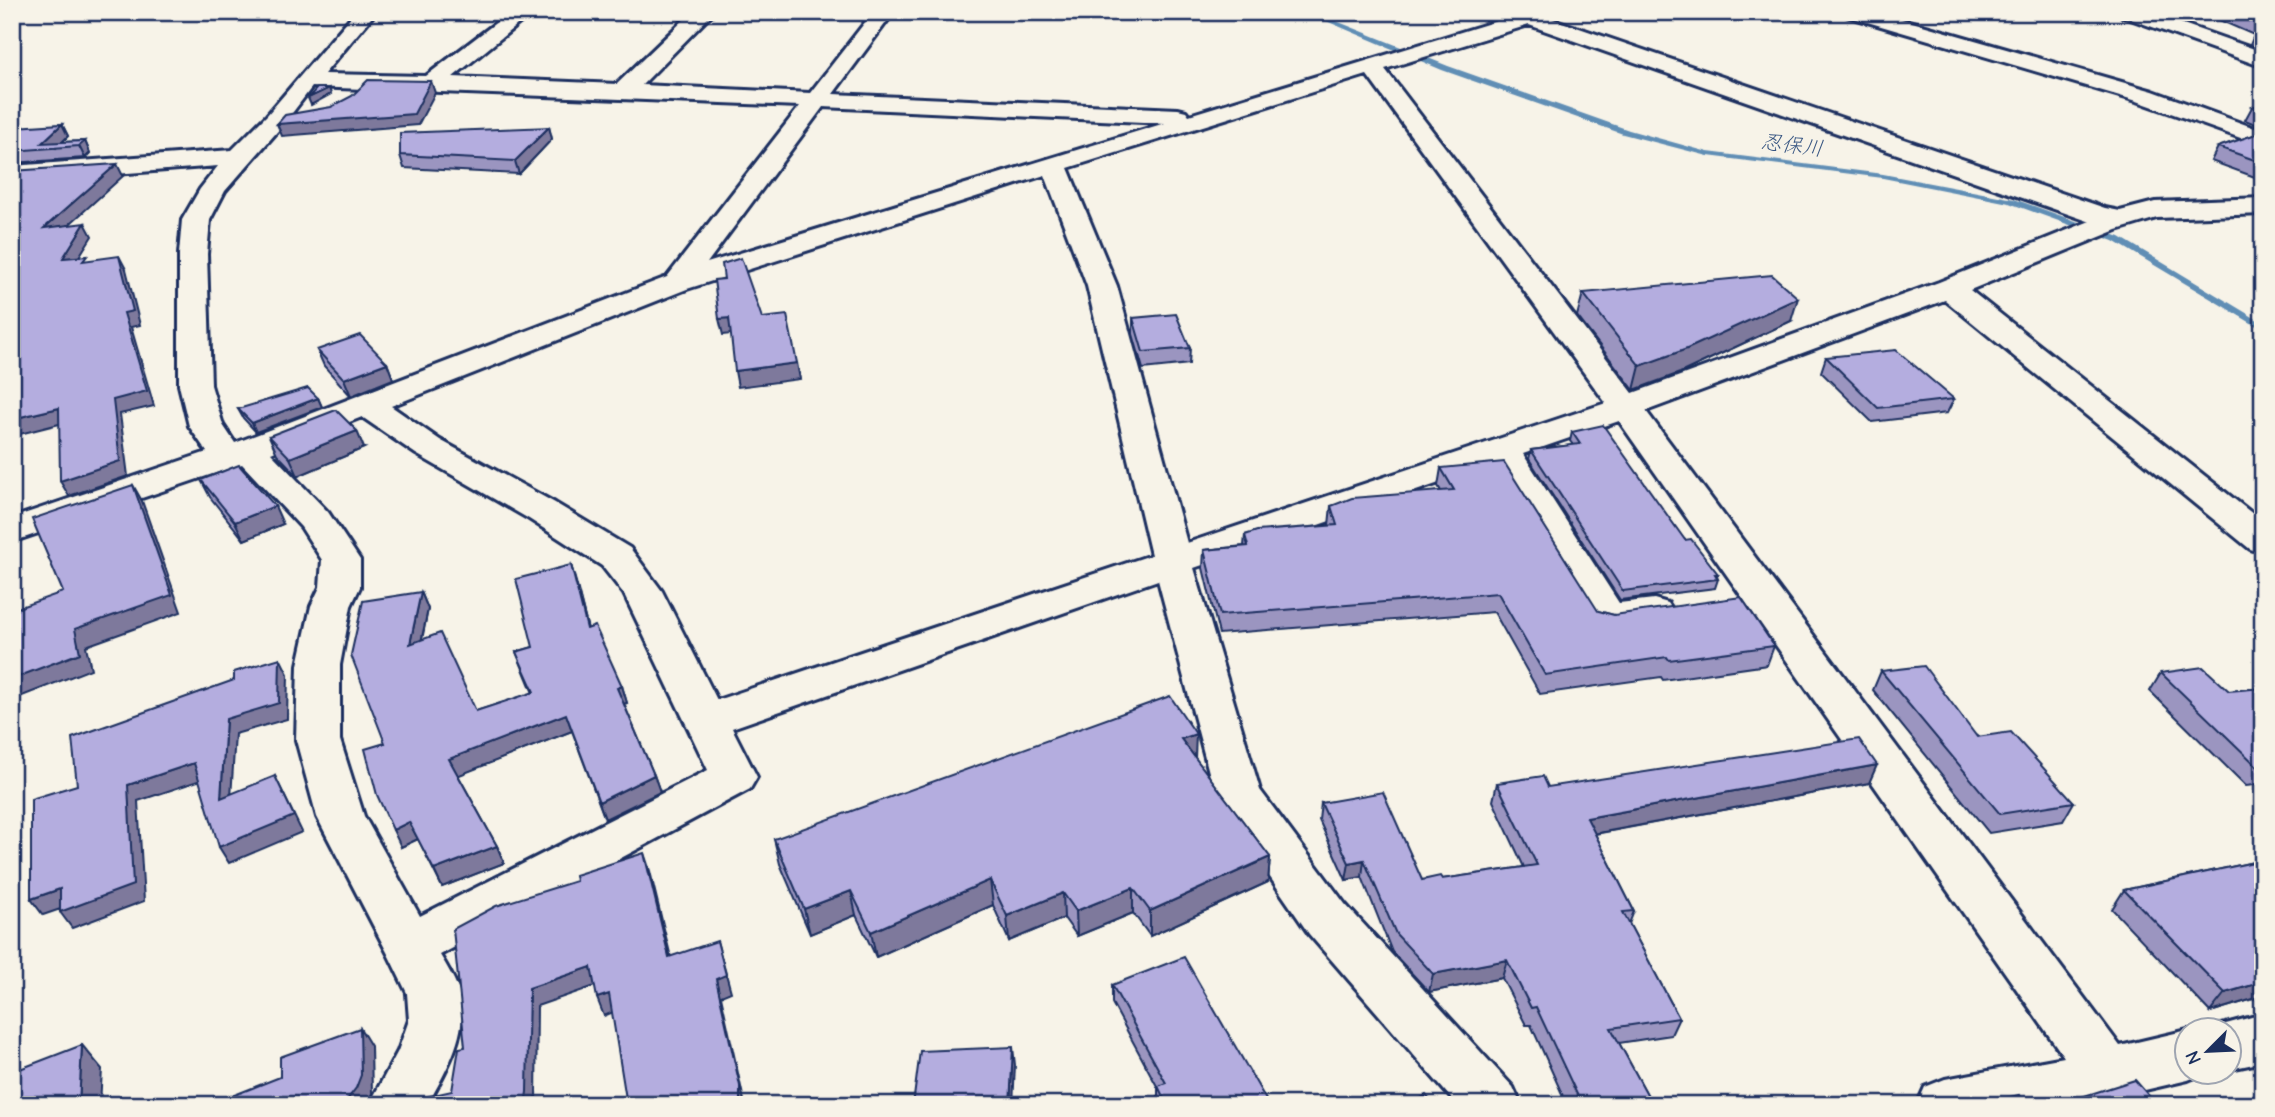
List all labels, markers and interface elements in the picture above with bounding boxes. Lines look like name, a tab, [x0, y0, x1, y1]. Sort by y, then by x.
water label: 忍保川	[1759, 129, 1825, 161]
north arrow	[2174, 1016, 2244, 1086]
text: N	[2181, 1047, 2206, 1068]

